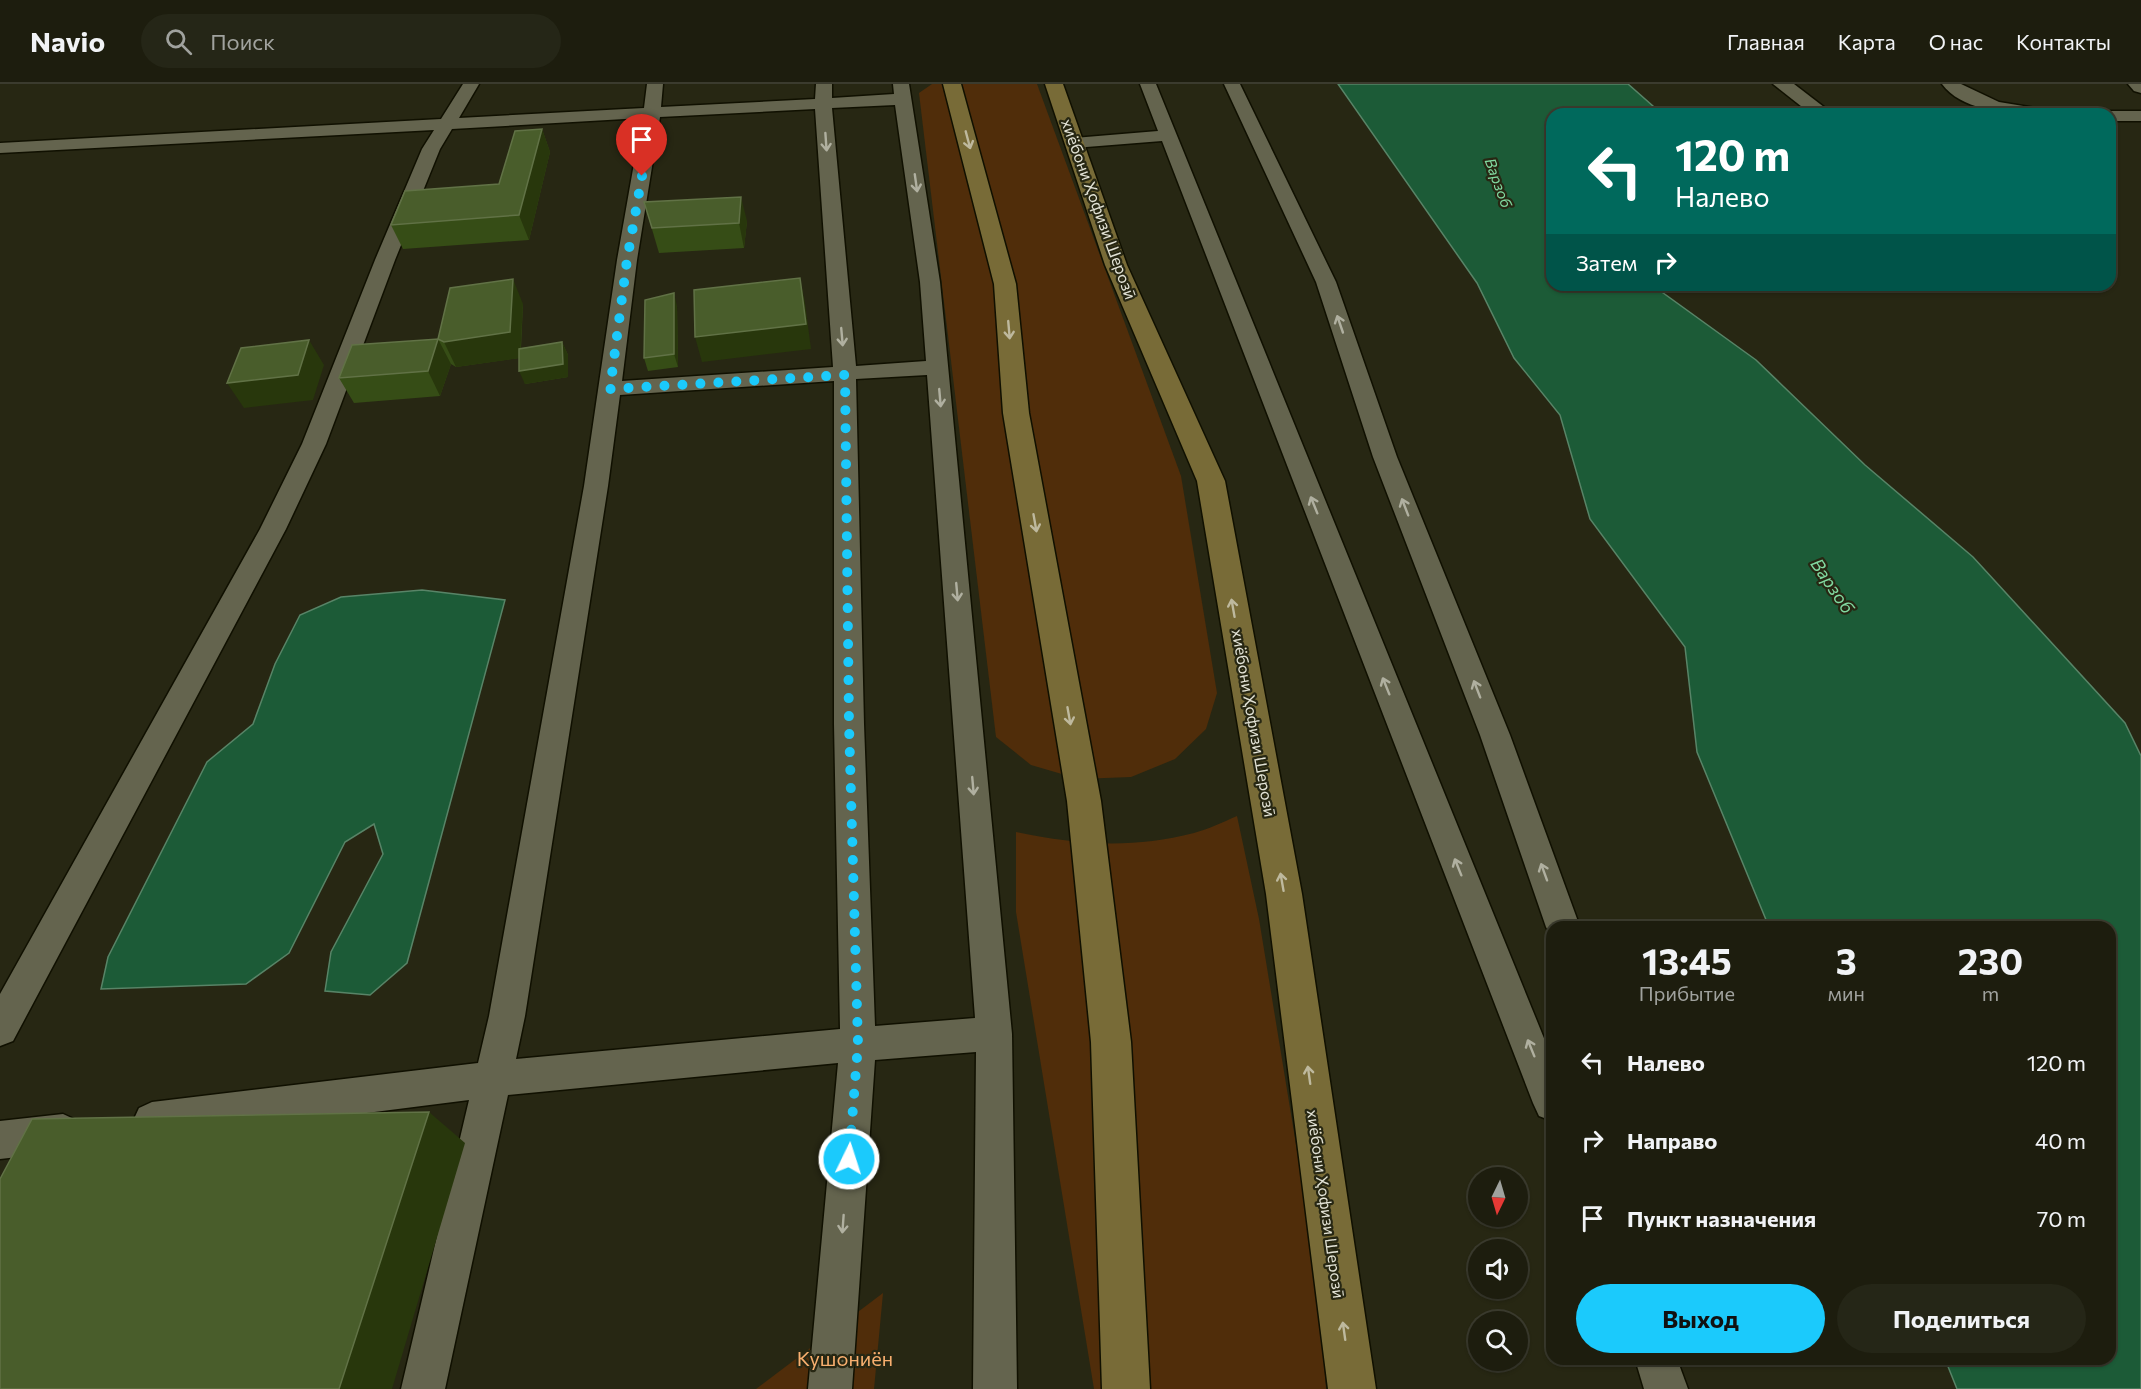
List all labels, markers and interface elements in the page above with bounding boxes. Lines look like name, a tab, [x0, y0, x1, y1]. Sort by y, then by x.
search box	[141, 14, 561, 68]
text: Navio	[30, 24, 105, 58]
icon: search	[162, 25, 195, 58]
text: Поиск	[210, 28, 275, 55]
text: Главная	[1727, 29, 1805, 54]
text: Карта	[1838, 29, 1896, 54]
text: О нас	[1929, 29, 1983, 54]
text: Контакты	[2016, 29, 2111, 54]
pin	[616, 114, 667, 176]
street label: хиёбони Ҳофизи Шерозӣ	[1058, 116, 1141, 302]
icon: arrive	[625, 123, 658, 156]
text: 120 m	[1675, 128, 1790, 180]
one-way arrow	[963, 131, 974, 150]
one-way arrow	[821, 132, 832, 152]
icon: left	[1576, 132, 1654, 210]
water label: Варзоб	[1482, 155, 1517, 211]
one-way arrow	[910, 173, 921, 193]
text: Налево	[1675, 180, 1770, 213]
icon: right	[1649, 246, 1682, 279]
text: Затем	[1576, 249, 1637, 276]
one-way arrow	[1334, 314, 1345, 333]
one-way arrow	[1004, 320, 1015, 340]
one-way arrow	[837, 326, 848, 346]
one-way arrow	[935, 387, 946, 407]
one-way arrow	[1308, 496, 1319, 515]
one-way arrow	[1399, 499, 1410, 517]
one-way arrow	[1030, 513, 1041, 533]
water label: Варзоб	[1806, 554, 1860, 618]
one-way arrow	[952, 582, 963, 602]
one-way arrow	[1228, 598, 1239, 618]
street label: хиёбони Ҳофизи Шерозӣ	[1229, 627, 1280, 818]
one-way arrow	[1380, 677, 1391, 696]
one-way arrow	[1470, 680, 1481, 699]
one-way arrow	[1064, 705, 1075, 725]
one-way arrow	[968, 776, 979, 796]
one-way arrow	[1452, 859, 1463, 877]
one-way arrow	[1537, 863, 1548, 882]
one-way arrow	[1276, 873, 1287, 893]
text: 13:45	[1642, 938, 1732, 982]
text: 3	[1836, 938, 1857, 982]
text: 230	[1958, 938, 2023, 982]
text: Прибытие	[1639, 981, 1735, 1005]
text: мин	[1828, 981, 1865, 1005]
text: m	[1982, 981, 1999, 1005]
one-way arrow	[1524, 1040, 1535, 1058]
icon: left	[1576, 1046, 1609, 1079]
text: Налево	[1627, 1049, 1705, 1076]
text: 120 m	[2027, 1049, 2086, 1076]
one-way arrow	[1303, 1066, 1314, 1086]
street label: хиёбони Ҳофизи Шерозӣ	[1304, 1108, 1349, 1300]
icon: right	[1576, 1124, 1609, 1157]
position arrow	[817, 1127, 881, 1191]
text: Направо	[1627, 1127, 1717, 1154]
text: 40 m	[2035, 1127, 2086, 1154]
north arrow	[1468, 1167, 1528, 1227]
map controls	[1468, 1167, 1528, 1371]
icon: arrive	[1576, 1202, 1609, 1235]
text: Пункт назначения	[1627, 1205, 1816, 1232]
text: 70 m	[2037, 1205, 2086, 1232]
one-way arrow	[838, 1213, 849, 1233]
button: sound	[1468, 1239, 1528, 1299]
button: Выход	[1576, 1284, 1825, 1353]
button: Поделиться	[1837, 1284, 2086, 1353]
button: search	[1468, 1311, 1528, 1371]
one-way arrow	[1338, 1322, 1349, 1341]
park label: Кушониён	[797, 1346, 893, 1370]

